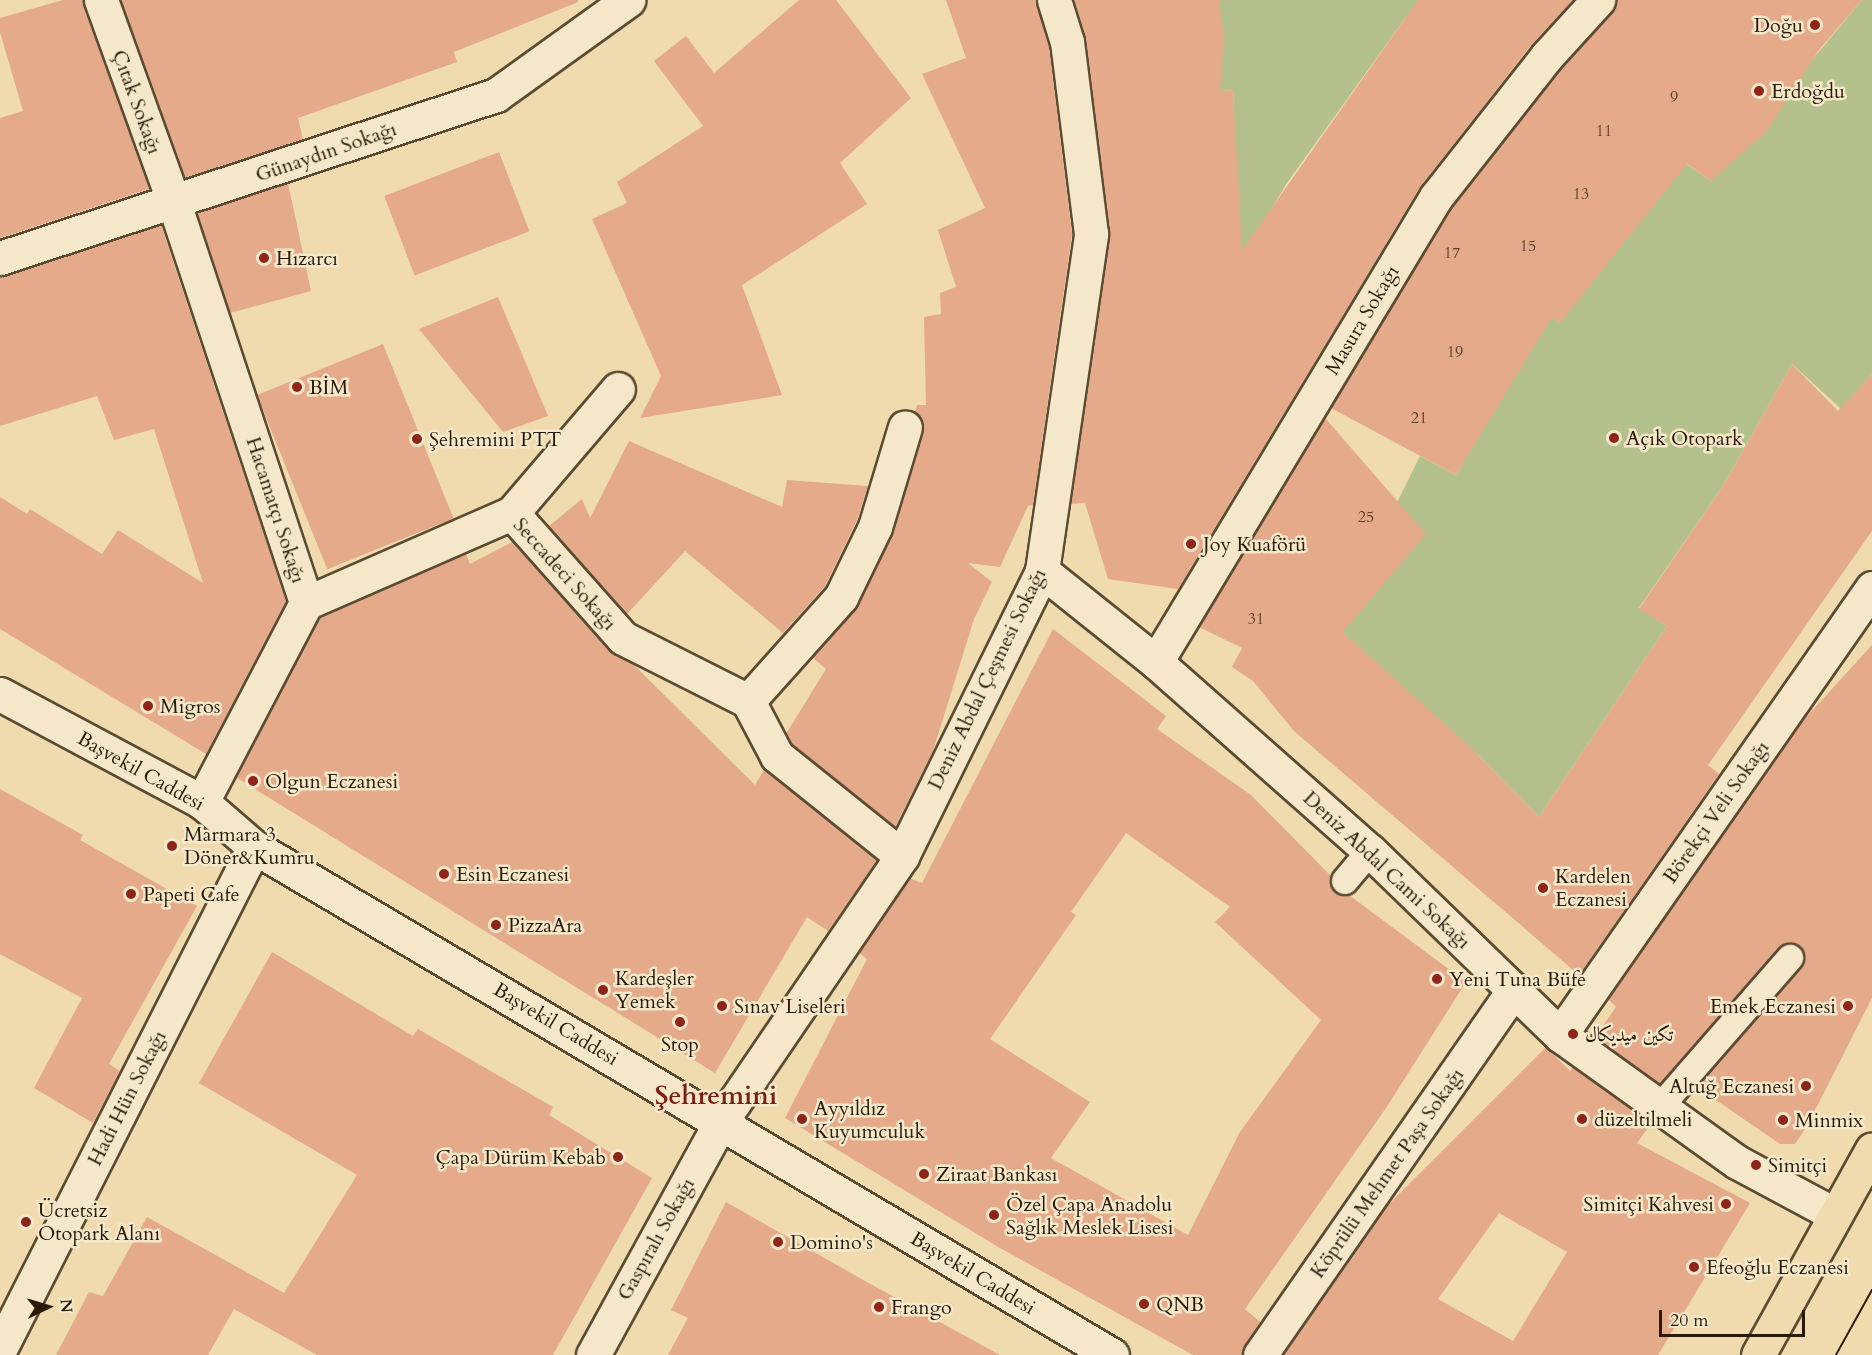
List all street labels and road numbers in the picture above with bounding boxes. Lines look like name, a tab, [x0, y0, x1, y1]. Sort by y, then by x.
street label: Çıtak Sokağı	[107, 47, 167, 157]
street label: Günaydın Sokağı	[252, 117, 400, 187]
street label: Masura Sokağı	[1320, 261, 1404, 379]
street label: Hacamatçı Sokağı	[241, 434, 311, 586]
street label: Seccadeci Sokağı	[508, 513, 622, 635]
street label: Deniz Abdal Çeşmesi Sokağı	[923, 564, 1051, 794]
street label: Başvekil Caddesi	[73, 726, 209, 816]
street label: Börekçi Veli Sokağı	[1658, 736, 1774, 888]
street label: Deniz Abdal Cami Sokağı	[1298, 786, 1476, 954]
street label: Başvekil Caddesi	[489, 977, 623, 1071]
street label: Hadi Hün Sokağı	[83, 1026, 171, 1170]
street label: Köprülü Mehmet Paşa Sokağı	[1305, 1063, 1469, 1283]
street label: Gaspıralı Sokağı	[612, 1174, 700, 1304]
street label: Başvekil Caddesi	[906, 1226, 1040, 1320]

